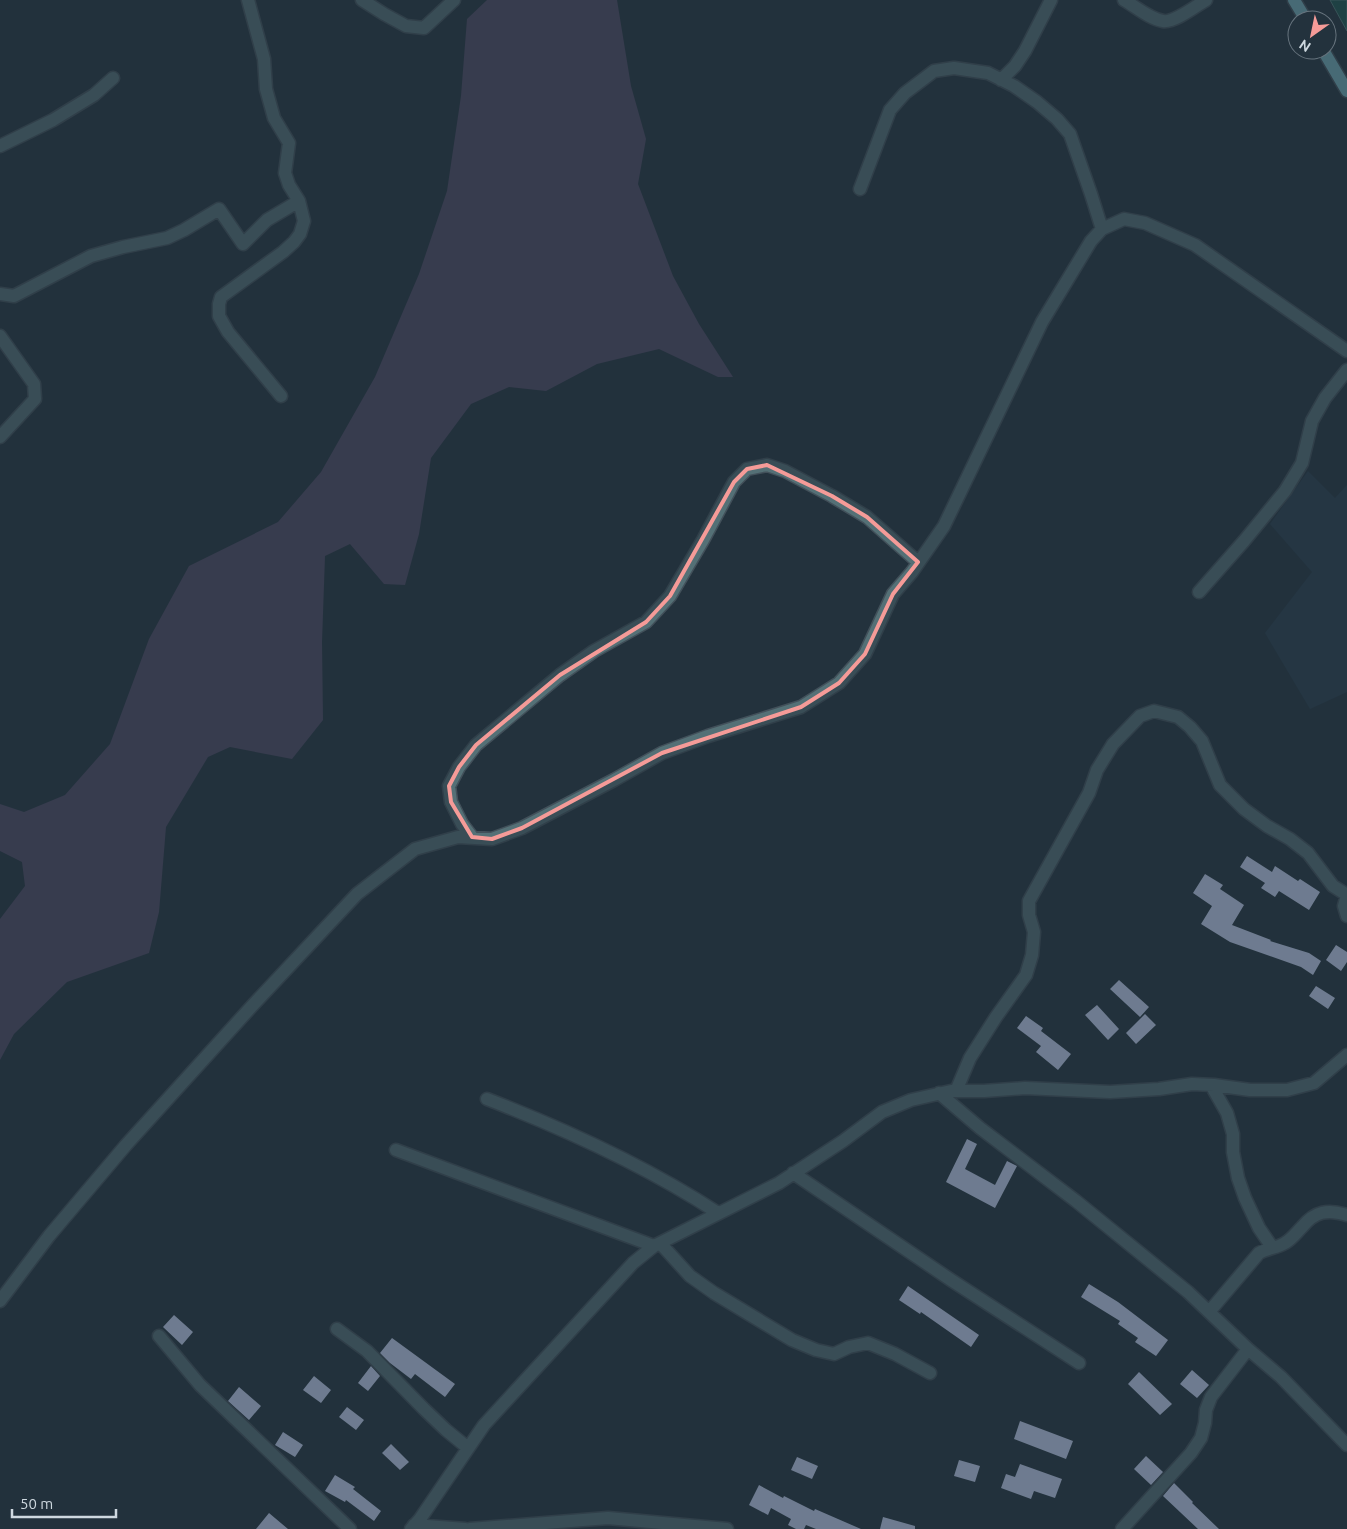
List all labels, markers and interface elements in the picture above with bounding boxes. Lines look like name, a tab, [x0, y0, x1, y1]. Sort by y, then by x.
north arrow	[1287, 10, 1337, 60]
text: N	[1296, 36, 1314, 55]
scale bar	[12, 1486, 116, 1518]
text: 50 m	[20, 1495, 53, 1512]

